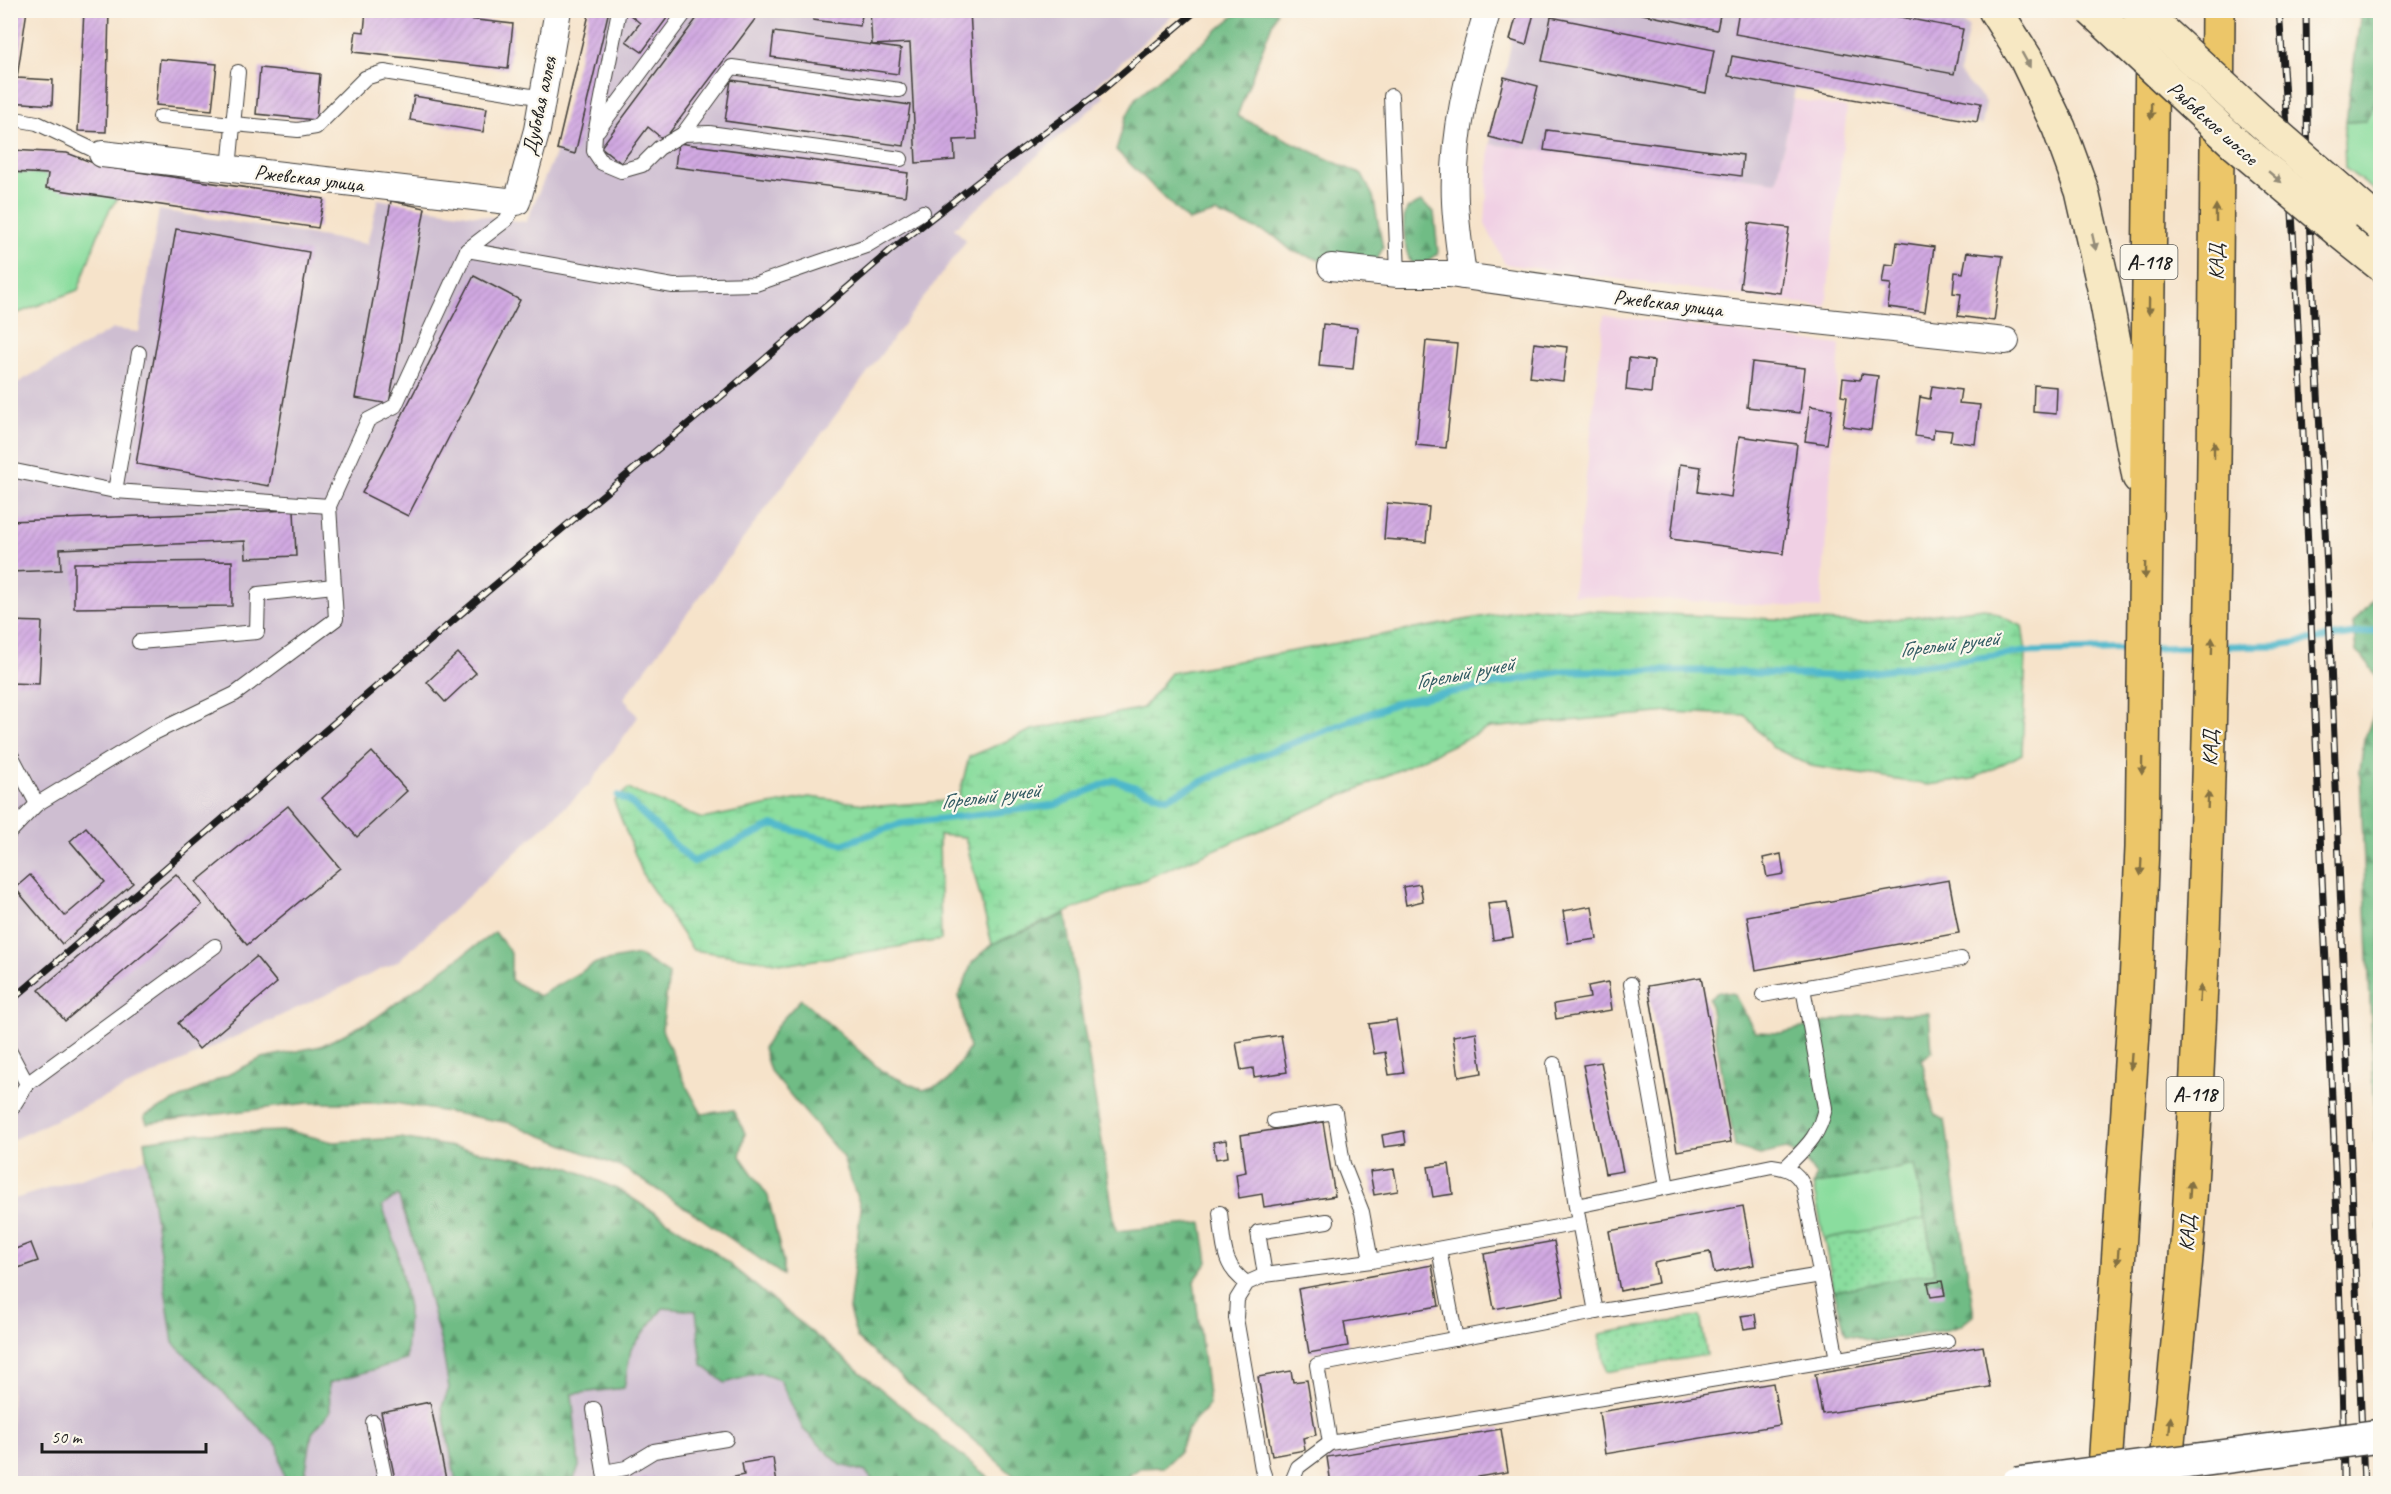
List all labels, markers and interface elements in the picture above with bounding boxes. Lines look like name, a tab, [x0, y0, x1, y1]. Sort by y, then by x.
one-way arrow	[2021, 52, 2031, 69]
street label: Дубовая аллея	[516, 53, 562, 158]
street label: Рябовское шоссе	[2162, 75, 2265, 171]
one-way arrow	[2146, 101, 2156, 120]
street label: Ржевская улица	[253, 158, 367, 198]
one-way arrow	[2267, 170, 2282, 183]
one-way arrow	[2211, 204, 2221, 223]
one-way arrow	[2089, 233, 2099, 251]
street label: КАД	[2203, 242, 2229, 280]
road number: А-118	[2120, 245, 2178, 279]
street label: Ржевская улица	[1612, 283, 1726, 323]
one-way arrow	[2144, 296, 2153, 315]
one-way arrow	[2209, 441, 2219, 460]
one-way arrow	[2140, 562, 2150, 581]
water label: Горелый ручей	[1898, 623, 2005, 664]
one-way arrow	[2207, 636, 2217, 655]
water label: Горелый ручей	[1413, 649, 1520, 696]
street label: КАД	[2196, 728, 2224, 767]
one-way arrow	[2137, 757, 2147, 776]
water label: Горелый ручей	[939, 775, 1046, 816]
one-way arrow	[2204, 790, 2213, 809]
one-way arrow	[2137, 857, 2146, 876]
one-way arrow	[2195, 985, 2204, 1004]
one-way arrow	[2126, 1052, 2135, 1071]
road number: А-118	[2166, 1077, 2224, 1111]
one-way arrow	[2186, 1180, 2195, 1199]
street label: КАД	[2172, 1212, 2202, 1252]
one-way arrow	[2114, 1246, 2123, 1265]
scale bar	[42, 1416, 206, 1454]
one-way arrow	[2165, 1416, 2175, 1435]
text: 50 m	[51, 1426, 84, 1448]

